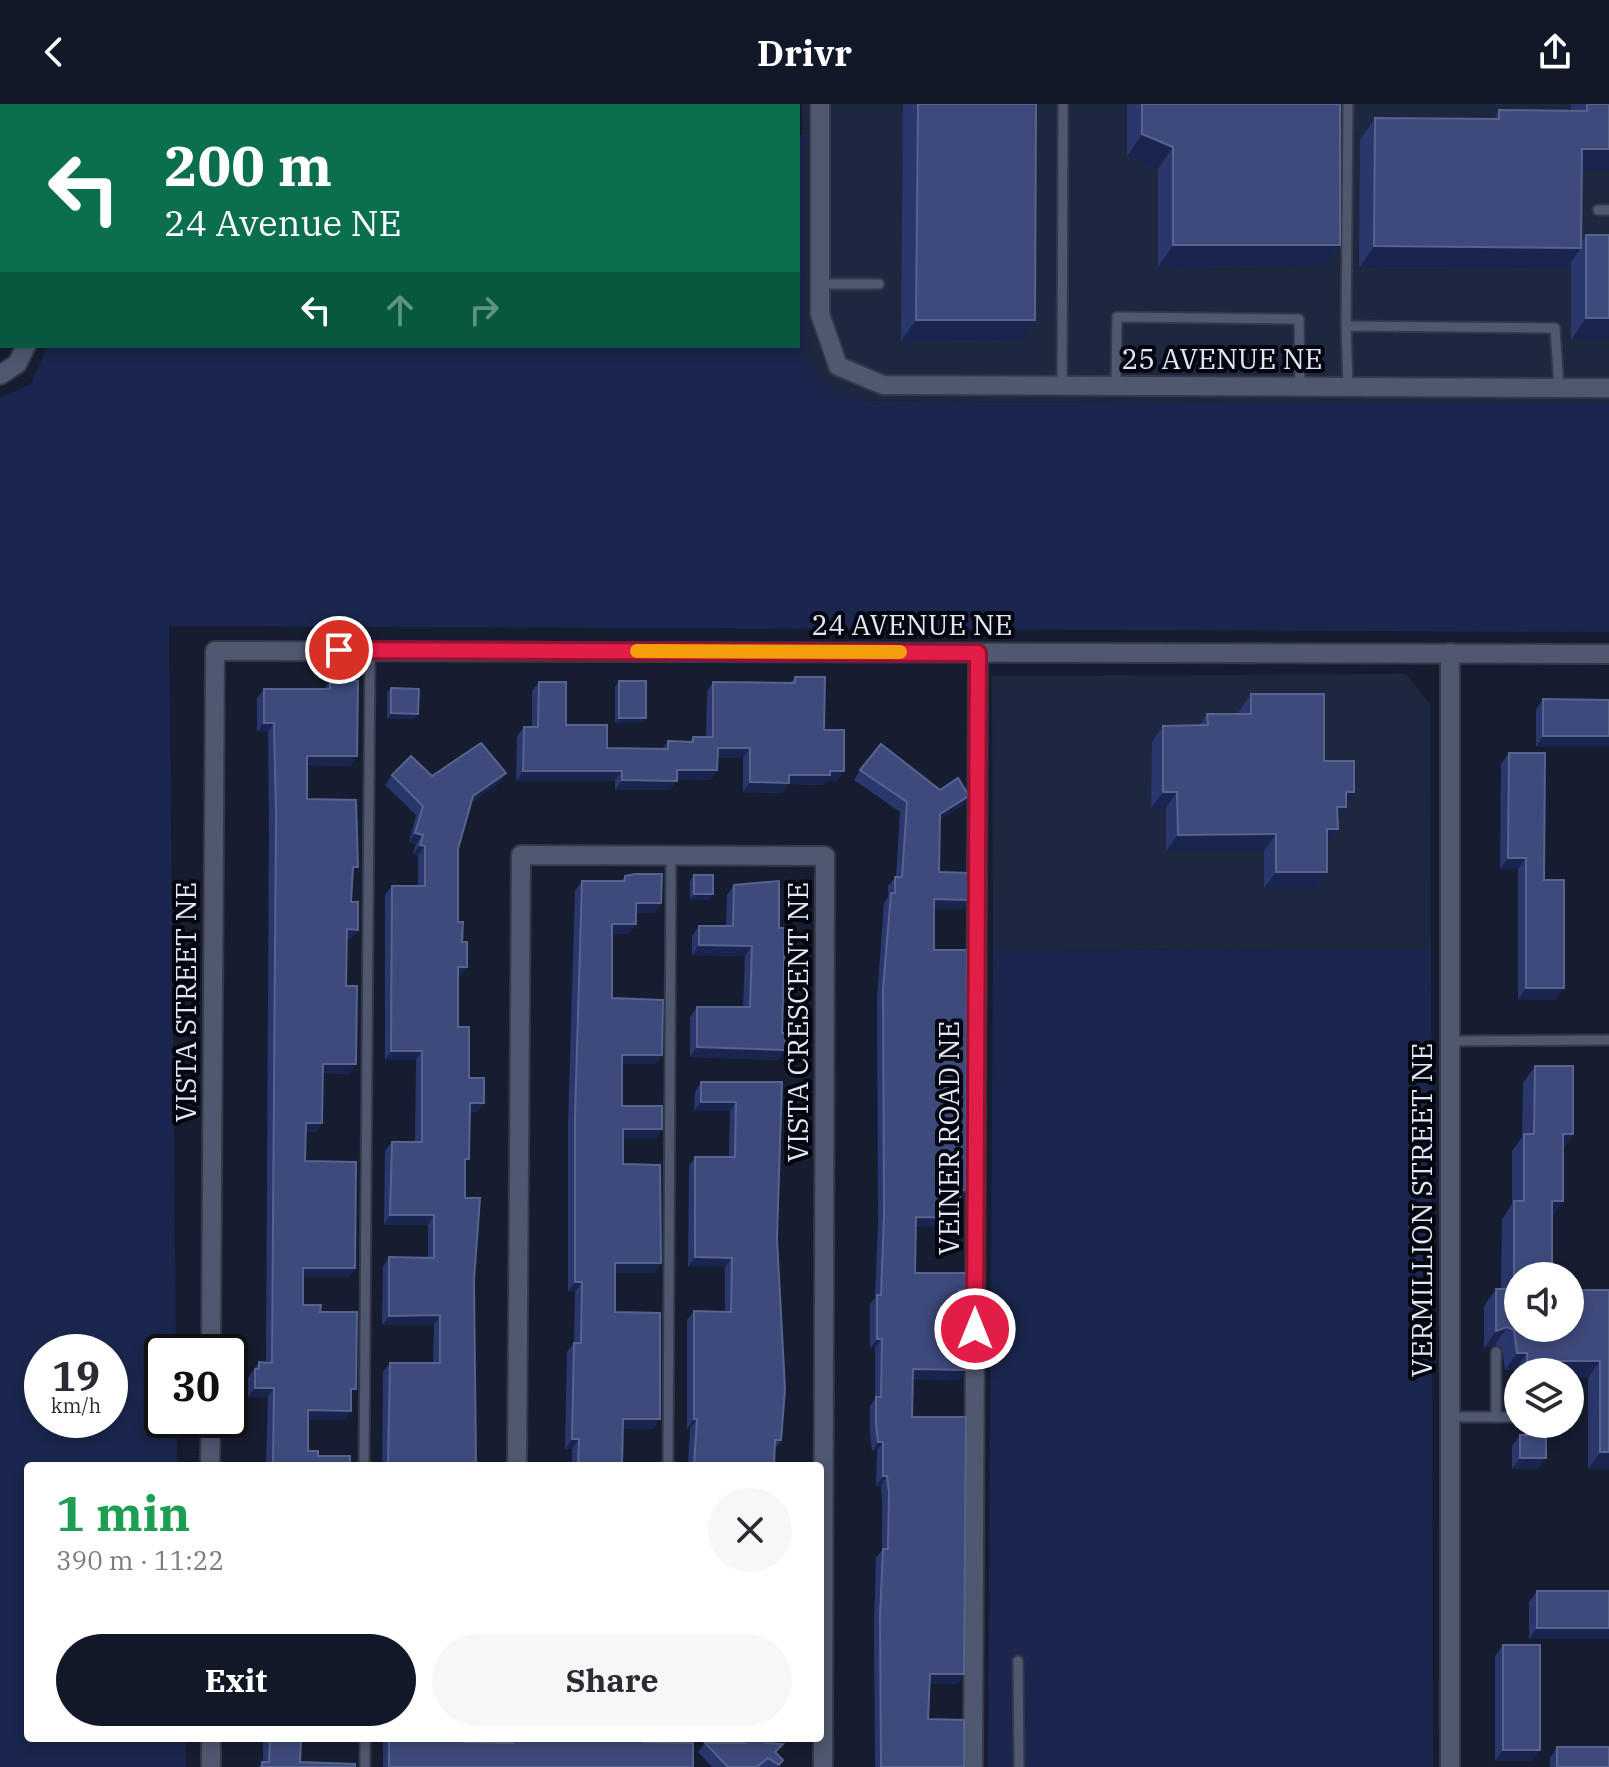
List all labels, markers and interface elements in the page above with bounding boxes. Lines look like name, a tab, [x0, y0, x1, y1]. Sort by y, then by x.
text: Drivr	[757, 29, 852, 76]
icon: back	[32, 30, 76, 74]
icon: share	[1533, 30, 1577, 74]
text: 200 m	[164, 129, 332, 201]
icon: left	[32, 136, 136, 240]
text: 24 Avenue NE	[164, 199, 402, 246]
icon: left	[294, 288, 338, 332]
icon: ahead	[378, 288, 422, 332]
icon: right	[462, 288, 506, 332]
street label: 25 AVENUE NE	[1122, 340, 1323, 377]
street label: 24 AVENUE NE	[812, 606, 1013, 643]
pin	[305, 616, 373, 684]
icon: arrive	[317, 628, 361, 672]
street label: VISTA STREET NE	[167, 882, 204, 1122]
street label: VISTA CRESCENT NE	[779, 882, 816, 1162]
street label: VEINER ROAD NE	[930, 1021, 967, 1255]
street label: VERMILLION STREET NE	[1403, 1043, 1440, 1377]
map controls	[1504, 1262, 1584, 1438]
button: sound	[1504, 1262, 1584, 1342]
position arrow	[933, 1287, 1017, 1371]
speed limit sign: 30	[144, 1334, 248, 1438]
text: 19	[52, 1350, 100, 1402]
button: layers	[1504, 1358, 1584, 1438]
text: km/h	[51, 1392, 101, 1419]
text: 1 min	[56, 1482, 190, 1544]
button: close	[708, 1488, 792, 1572]
text: 390 m · 11:22	[56, 1543, 224, 1577]
button: Exit	[56, 1634, 416, 1726]
button: Share	[432, 1634, 792, 1726]

